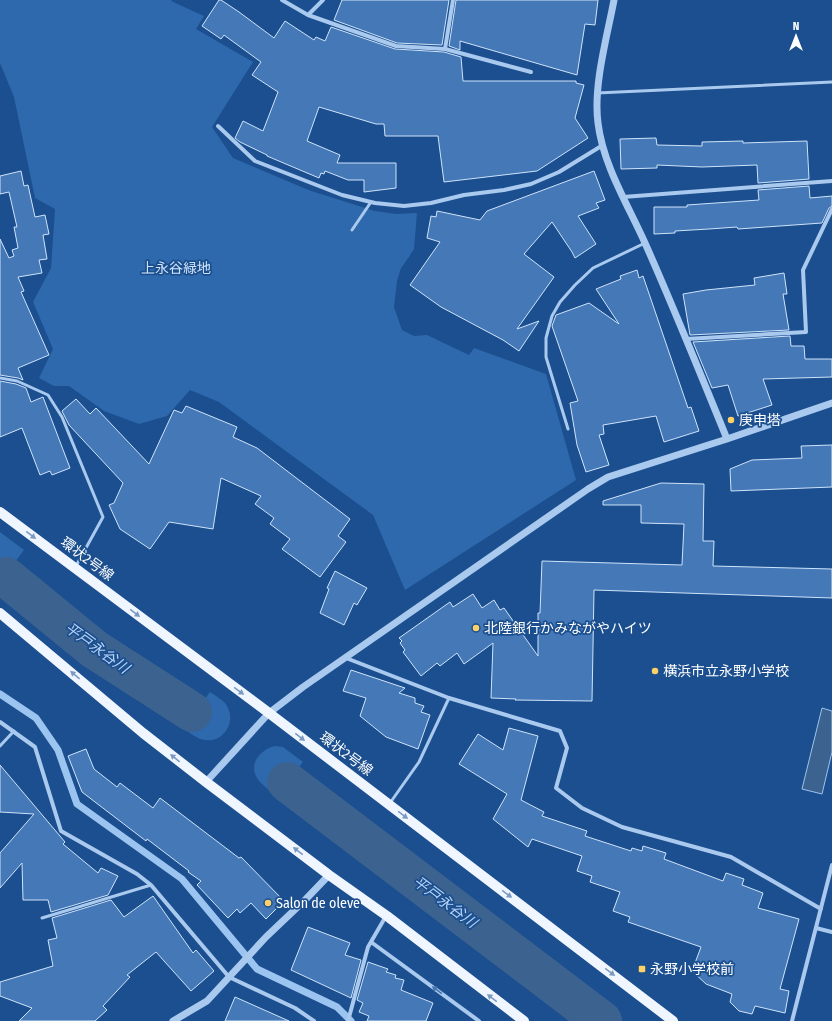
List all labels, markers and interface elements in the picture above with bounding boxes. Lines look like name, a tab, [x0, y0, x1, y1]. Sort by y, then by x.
north arrow	[776, 16, 816, 56]
text: N	[793, 20, 799, 33]
park label: 上永谷緑地	[141, 260, 211, 277]
place label: 庚申塔	[739, 412, 781, 429]
marker: 庚申塔	[726, 415, 736, 425]
one-way arrow	[26, 531, 37, 539]
street label: 環状2号線	[57, 533, 117, 585]
one-way arrow	[130, 609, 141, 617]
water label: 平戸永谷川	[61, 619, 134, 678]
place label: 北陸銀行かみながやハイツ	[484, 620, 652, 637]
marker: 北陸銀行かみながやハイツ	[471, 623, 481, 633]
place label: 横浜市立永野小学校	[663, 663, 789, 680]
marker: 横浜市立永野小学校	[650, 666, 660, 676]
one-way arrow	[70, 670, 80, 679]
one-way arrow	[234, 687, 245, 695]
street label: 環状2号線	[316, 728, 376, 780]
one-way arrow	[294, 732, 305, 741]
one-way arrow	[170, 753, 181, 762]
one-way arrow	[398, 811, 409, 820]
one-way arrow	[293, 847, 304, 855]
water label: 平戸永谷川	[410, 872, 482, 933]
one-way arrow	[501, 890, 512, 898]
place label: Salon de oleve	[276, 895, 360, 912]
marker: Salon de oleve	[263, 898, 273, 908]
place label: 永野小学校前	[650, 961, 734, 978]
marker: 永野小学校前	[637, 964, 647, 974]
one-way arrow	[605, 968, 616, 977]
one-way arrow	[431, 986, 442, 994]
one-way arrow	[487, 994, 498, 1002]

